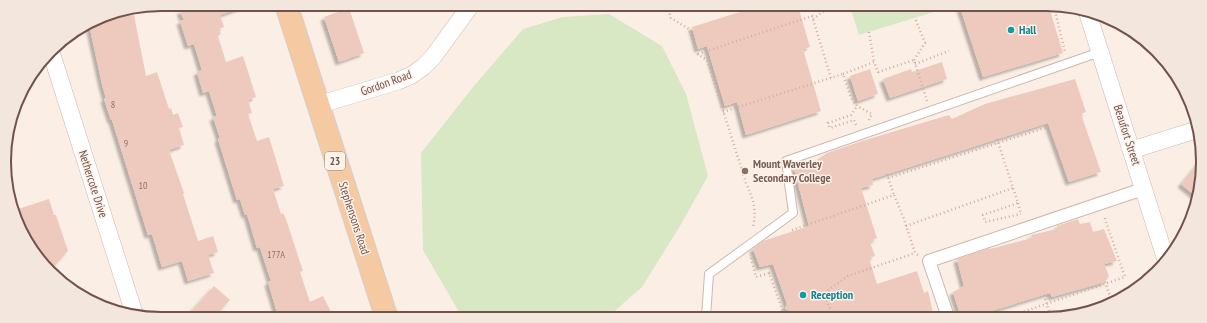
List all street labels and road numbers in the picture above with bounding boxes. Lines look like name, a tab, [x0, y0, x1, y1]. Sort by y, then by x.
street label: Gordon Road	[358, 66, 413, 99]
street label: Beaufort Street	[1111, 103, 1145, 168]
street label: Nethercote Drive	[76, 148, 111, 219]
road number: 23	[325, 152, 345, 170]
street label: Stephensons Road	[336, 180, 373, 256]

